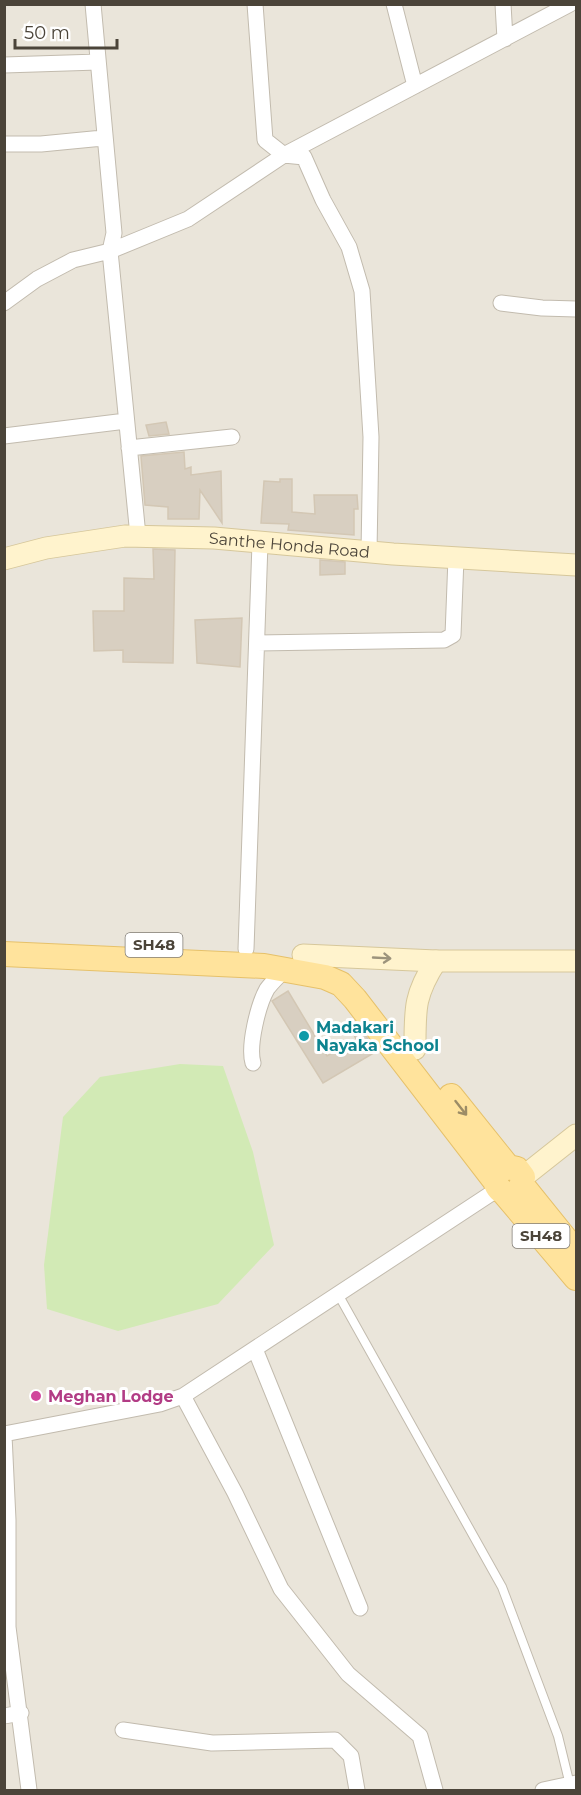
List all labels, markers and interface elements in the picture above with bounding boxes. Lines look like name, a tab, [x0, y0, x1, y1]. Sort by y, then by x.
scale bar	[15, 12, 117, 50]
text: 50 m	[24, 22, 70, 44]
street label: Santhe Honda Road	[209, 529, 371, 562]
road number: SH48	[126, 933, 182, 957]
one-way arrow	[372, 953, 392, 964]
place label: Madakari Nayaka School	[316, 1018, 439, 1055]
marker: Madakari Nayaka School	[297, 1029, 311, 1043]
one-way arrow	[454, 1100, 467, 1116]
road number: SH48	[512, 1224, 570, 1248]
place label: Meghan Lodge	[48, 1387, 174, 1406]
marker: Meghan Lodge	[29, 1389, 43, 1403]

